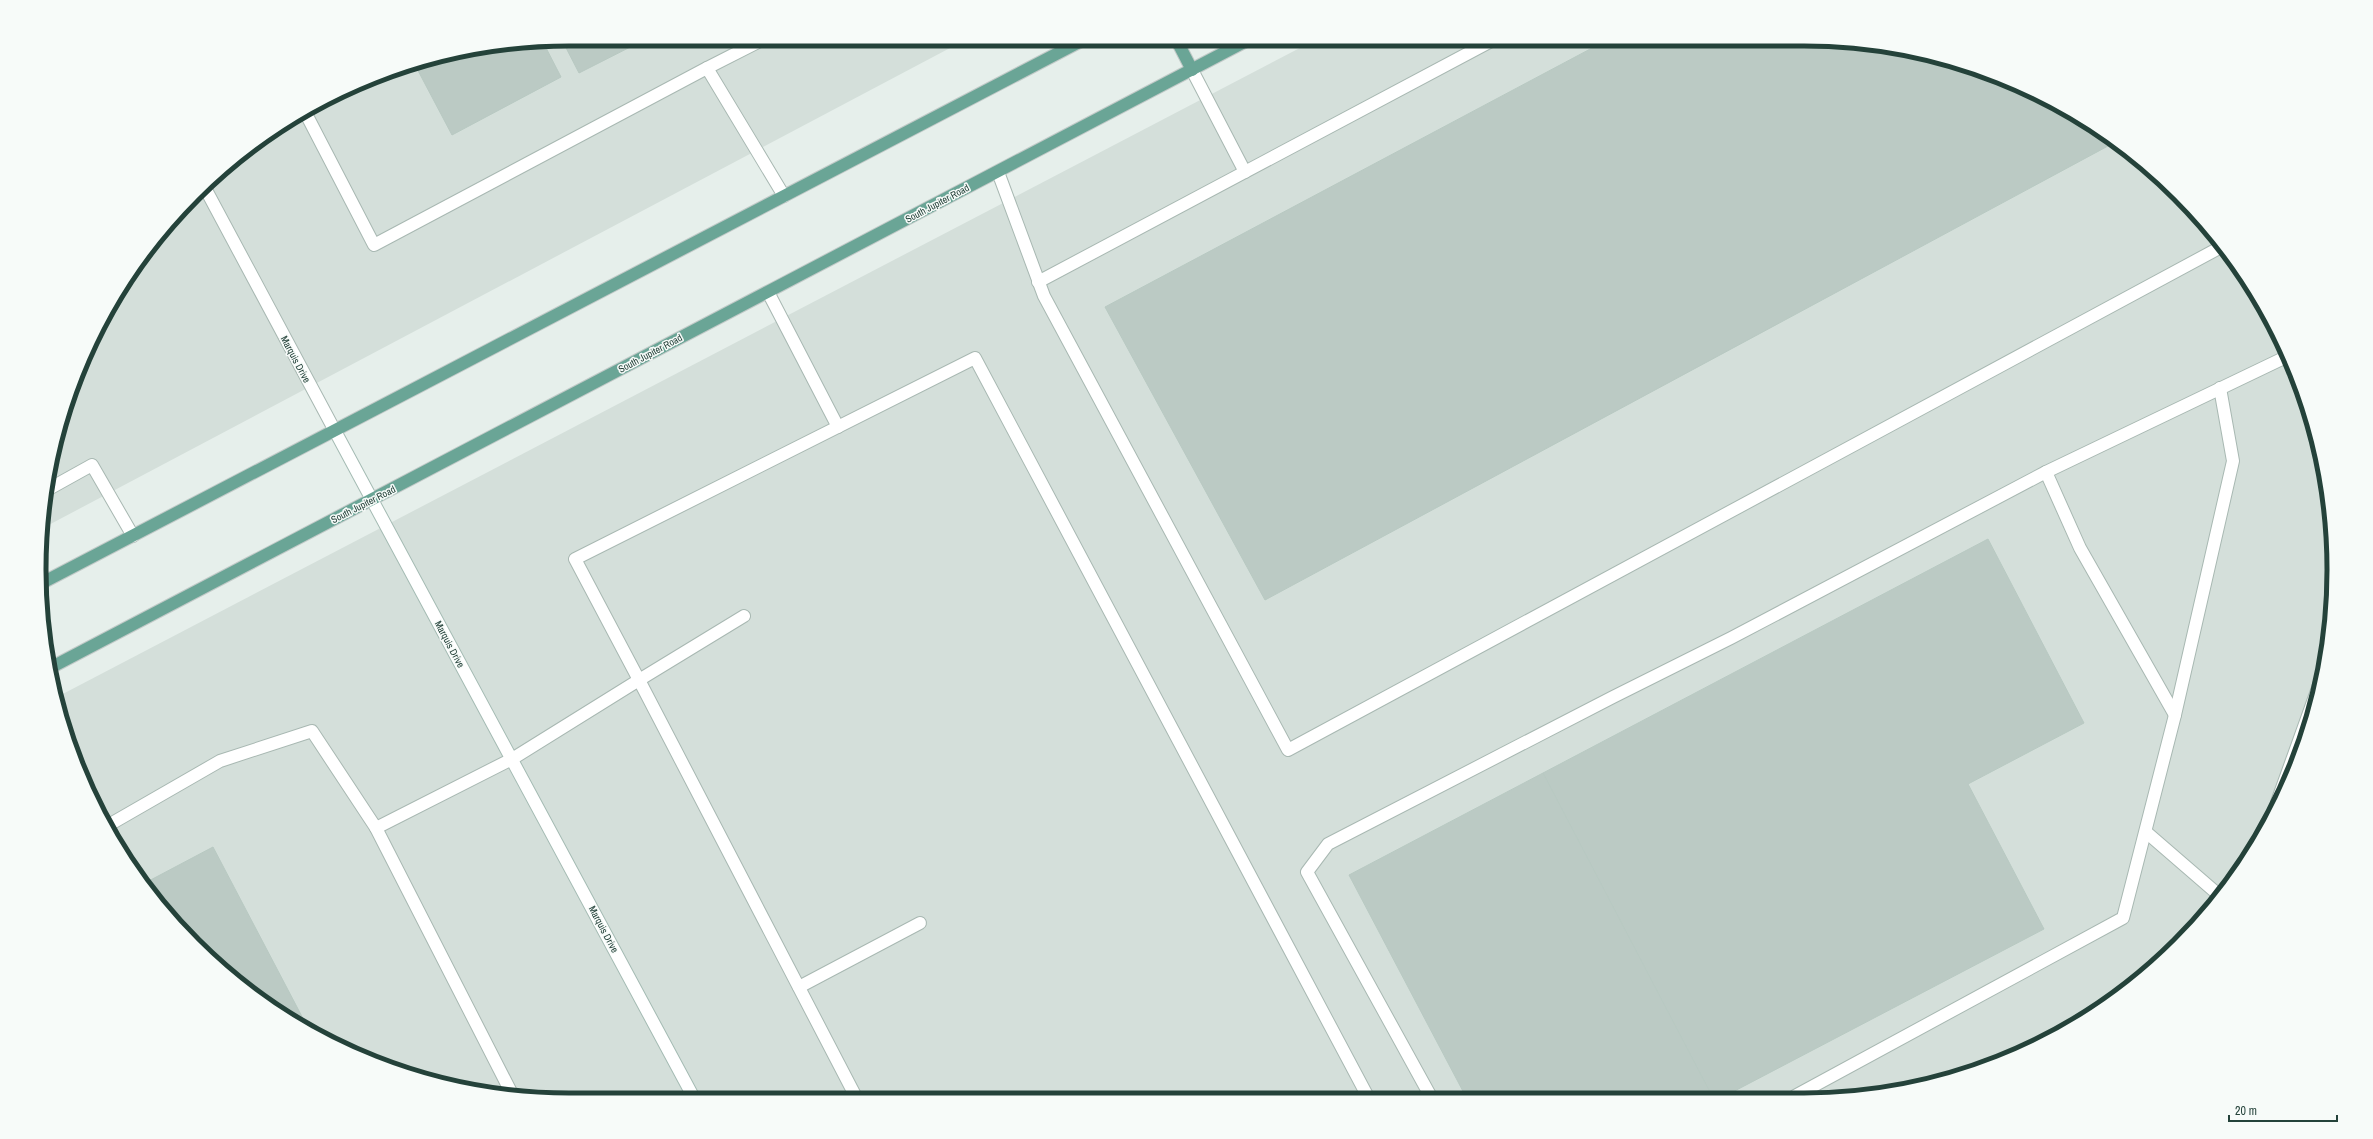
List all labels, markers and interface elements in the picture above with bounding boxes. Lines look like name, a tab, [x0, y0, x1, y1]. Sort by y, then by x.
street label: South Jupiter Road	[903, 181, 971, 226]
street label: South Jupiter Road	[616, 331, 684, 376]
street label: Marquis Drive	[278, 333, 314, 385]
street label: South Jupiter Road	[329, 483, 398, 526]
street label: Marquis Drive	[432, 618, 468, 670]
street label: Marquis Drive	[586, 903, 622, 955]
scale bar	[2229, 1097, 2337, 1123]
text: 20 m	[2235, 1103, 2257, 1119]

